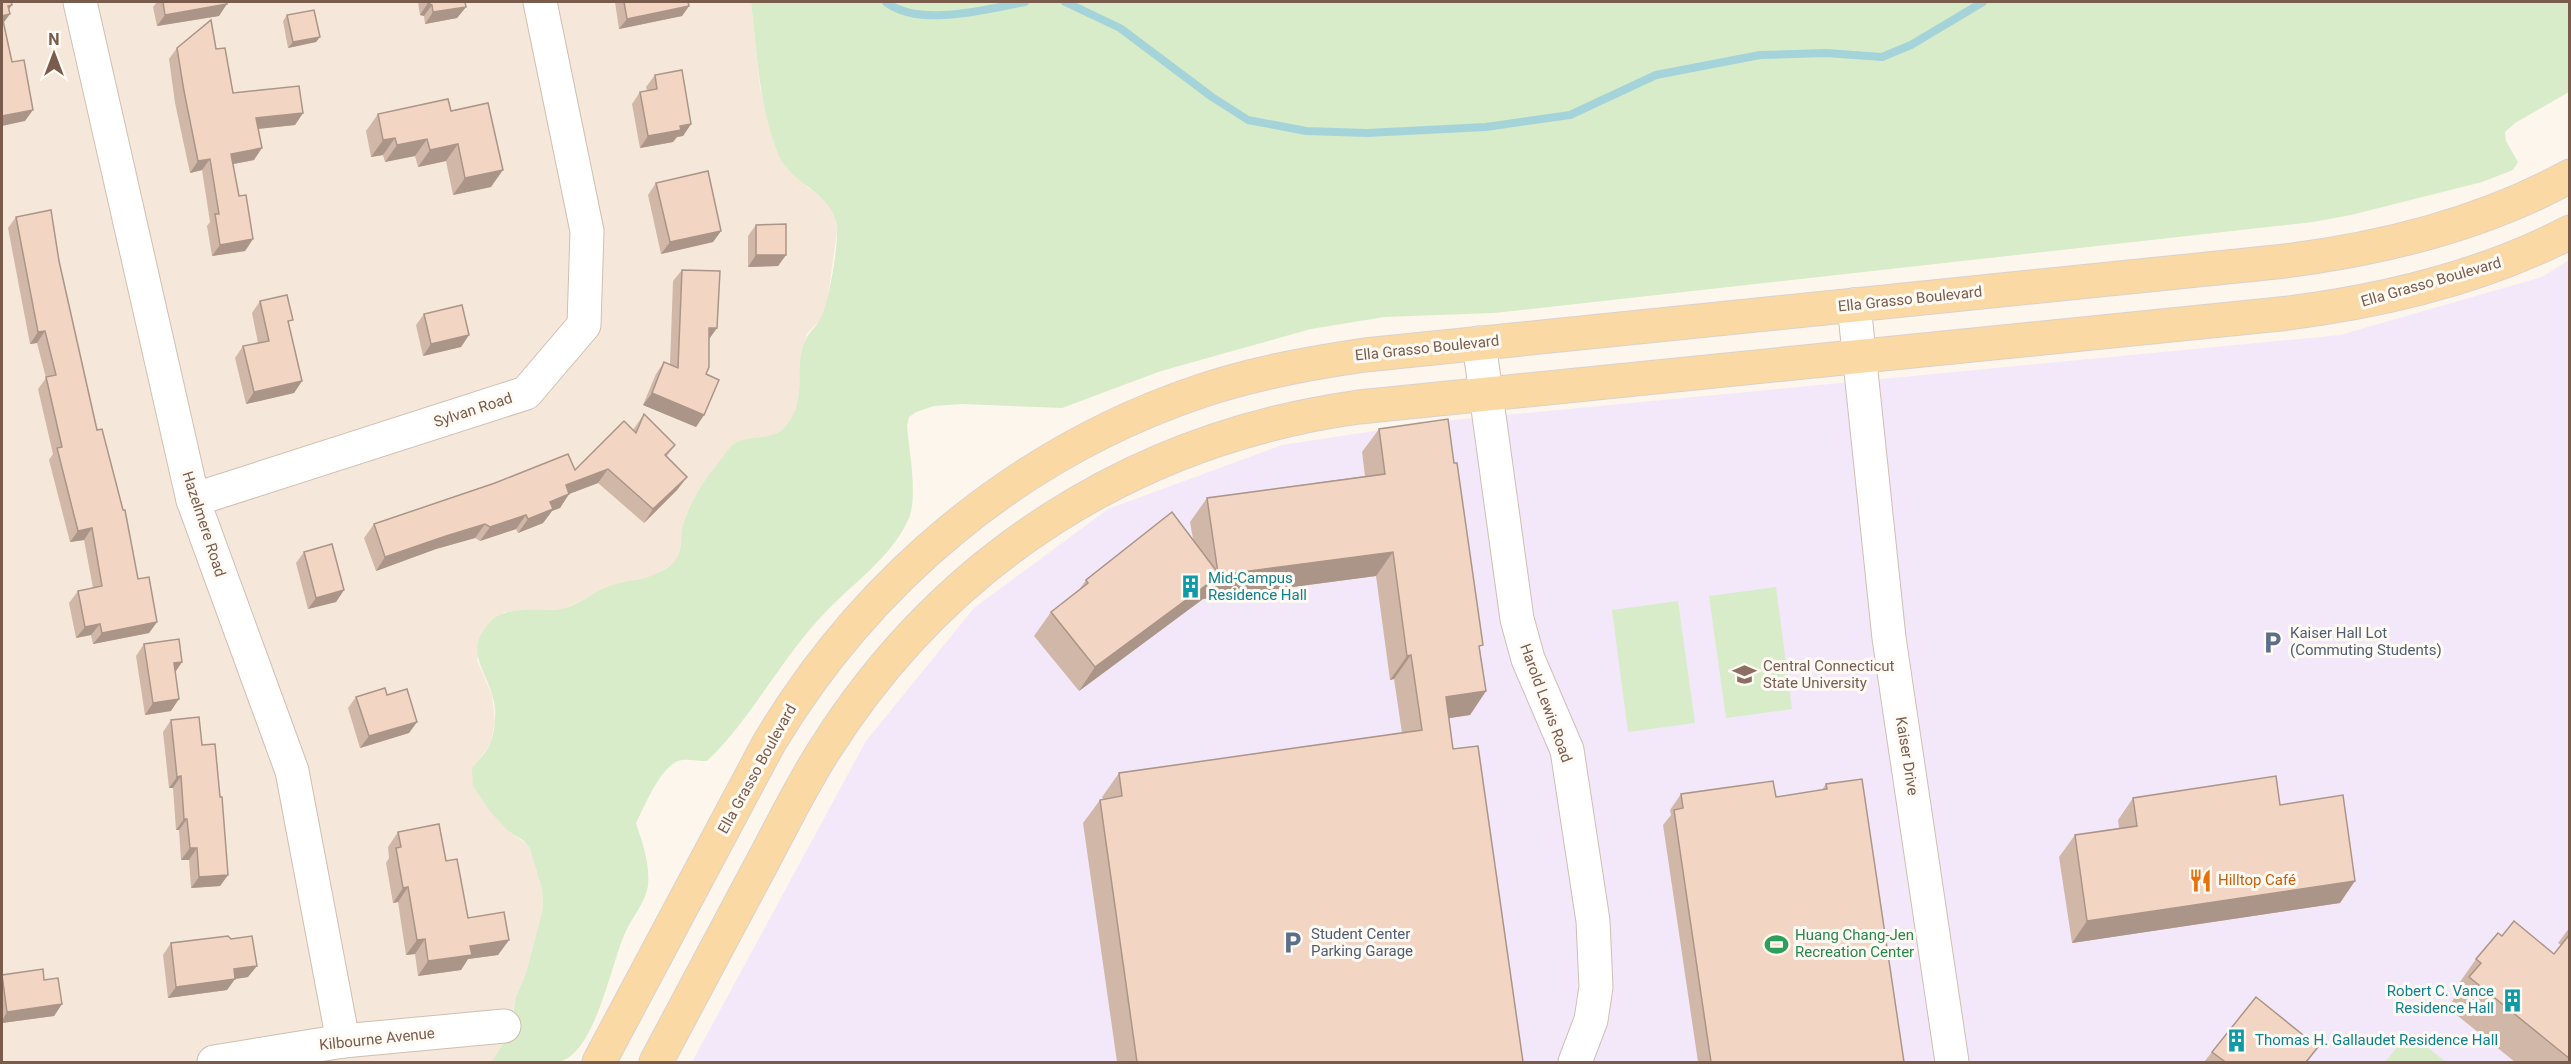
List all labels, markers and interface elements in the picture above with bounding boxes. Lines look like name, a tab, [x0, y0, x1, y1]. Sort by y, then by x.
north arrow	[24, 24, 84, 84]
text: N	[48, 30, 60, 49]
street label: Ella Grasso Boulevard	[2359, 253, 2503, 311]
street label: Ella Grasso Boulevard	[1837, 282, 1983, 316]
street label: Ella Grasso Boulevard	[1354, 331, 1500, 365]
street label: Sylvan Road	[432, 389, 514, 431]
street label: Hazelmere Road	[178, 469, 230, 579]
place label: Mid-Campus Residence Hall	[1208, 569, 1307, 604]
building icon: Mid-Campus Residence Hall	[1177, 574, 1203, 600]
place label: Kaiser Hall Lot (Commuting Students)	[2290, 624, 2442, 659]
parking icon: Kaiser Hall Lot (Commuting Students)	[2259, 629, 2285, 655]
street label: Harold Lewis Road	[1516, 641, 1576, 765]
place label: Central Connecticut State University	[1763, 657, 1895, 692]
school or university icon: Central Connecticut State University	[1732, 662, 1758, 688]
street label: Ella Grasso Boulevard	[714, 701, 800, 837]
street label: Kaiser Drive	[1892, 715, 1922, 797]
restaurant icon: Hilltop Café	[2187, 867, 2213, 893]
place label: Hilltop Café	[2218, 871, 2296, 889]
place label: Student Center Parking Garage	[1311, 925, 1413, 960]
place label: Huang Chang-Jen Recreation Center	[1795, 926, 1914, 961]
parking icon: Student Center Parking Garage	[1280, 930, 1306, 956]
sports icon: Huang Chang-Jen Recreation Center	[1764, 931, 1790, 957]
place label: Robert C. Vance Residence Hall	[2387, 982, 2494, 1017]
building icon: Robert C. Vance Residence Hall	[2499, 987, 2525, 1013]
street label: Kilbourne Avenue	[318, 1024, 436, 1054]
building icon: Thomas H. Gallaudet Residence Hall	[2224, 1027, 2250, 1053]
place label: Thomas H. Gallaudet Residence Hall	[2255, 1031, 2498, 1049]

